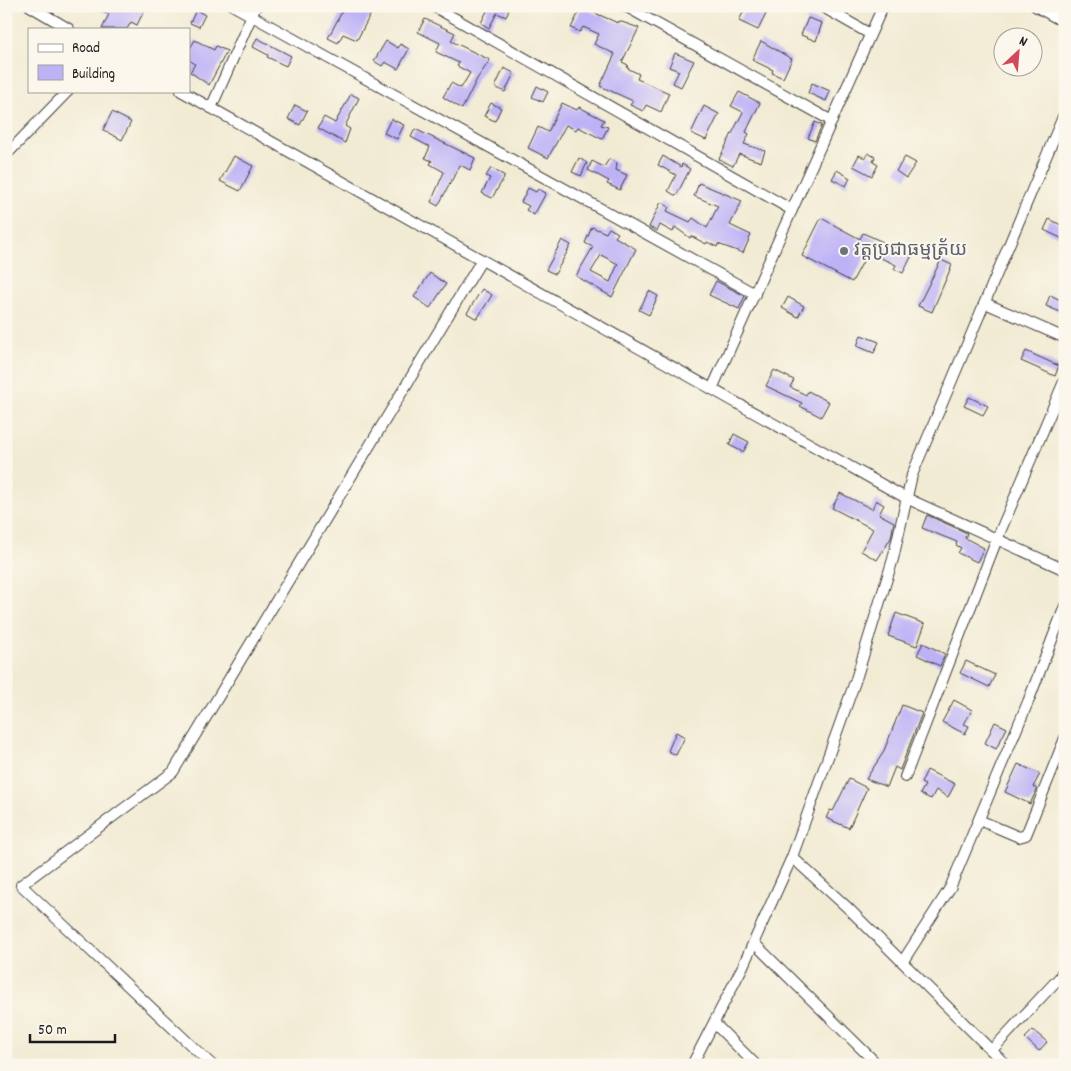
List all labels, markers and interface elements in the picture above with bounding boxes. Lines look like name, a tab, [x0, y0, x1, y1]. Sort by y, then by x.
legend	[28, 28, 190, 92]
north arrow	[994, 28, 1044, 78]
text: N	[1015, 32, 1030, 53]
text: Road	[72, 38, 100, 60]
text: Building	[72, 64, 115, 86]
place label: វត្តប្រជាធម្មត្រ័យ	[854, 238, 967, 265]
marker: វត្តប្រជាធម្មត្រ័យ	[838, 245, 850, 257]
scale bar	[30, 1011, 115, 1043]
text: 50 m	[38, 1020, 67, 1042]

